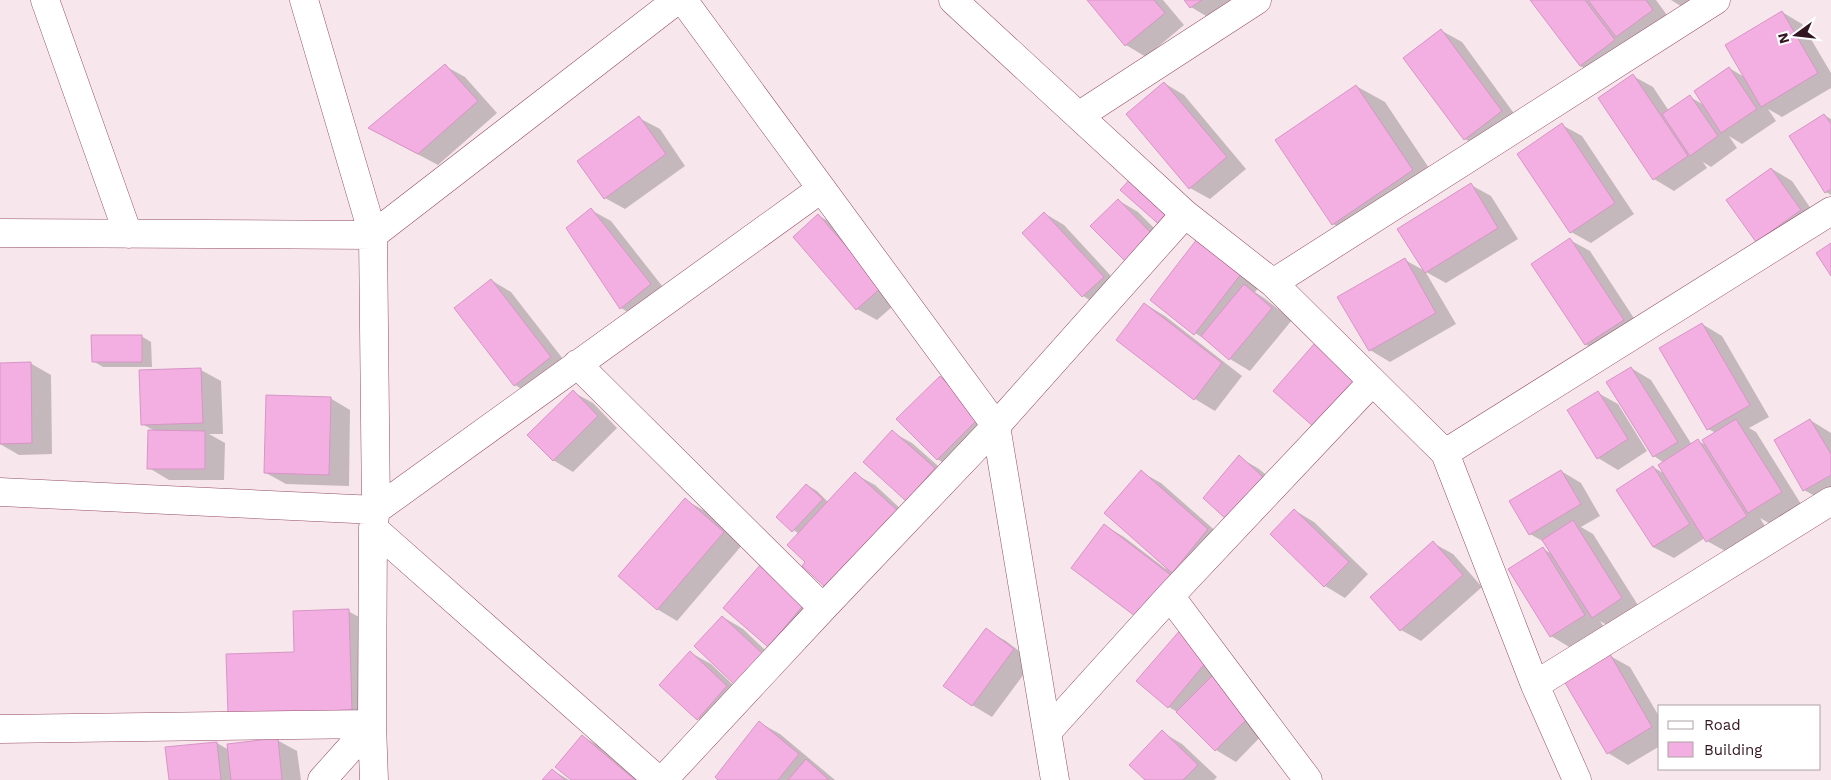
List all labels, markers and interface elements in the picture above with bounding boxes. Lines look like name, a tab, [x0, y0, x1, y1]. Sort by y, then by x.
north arrow	[1771, 10, 1821, 60]
text: N	[1774, 31, 1793, 45]
legend	[1658, 705, 1821, 770]
text: Road	[1704, 716, 1741, 734]
text: Building	[1704, 741, 1762, 759]

